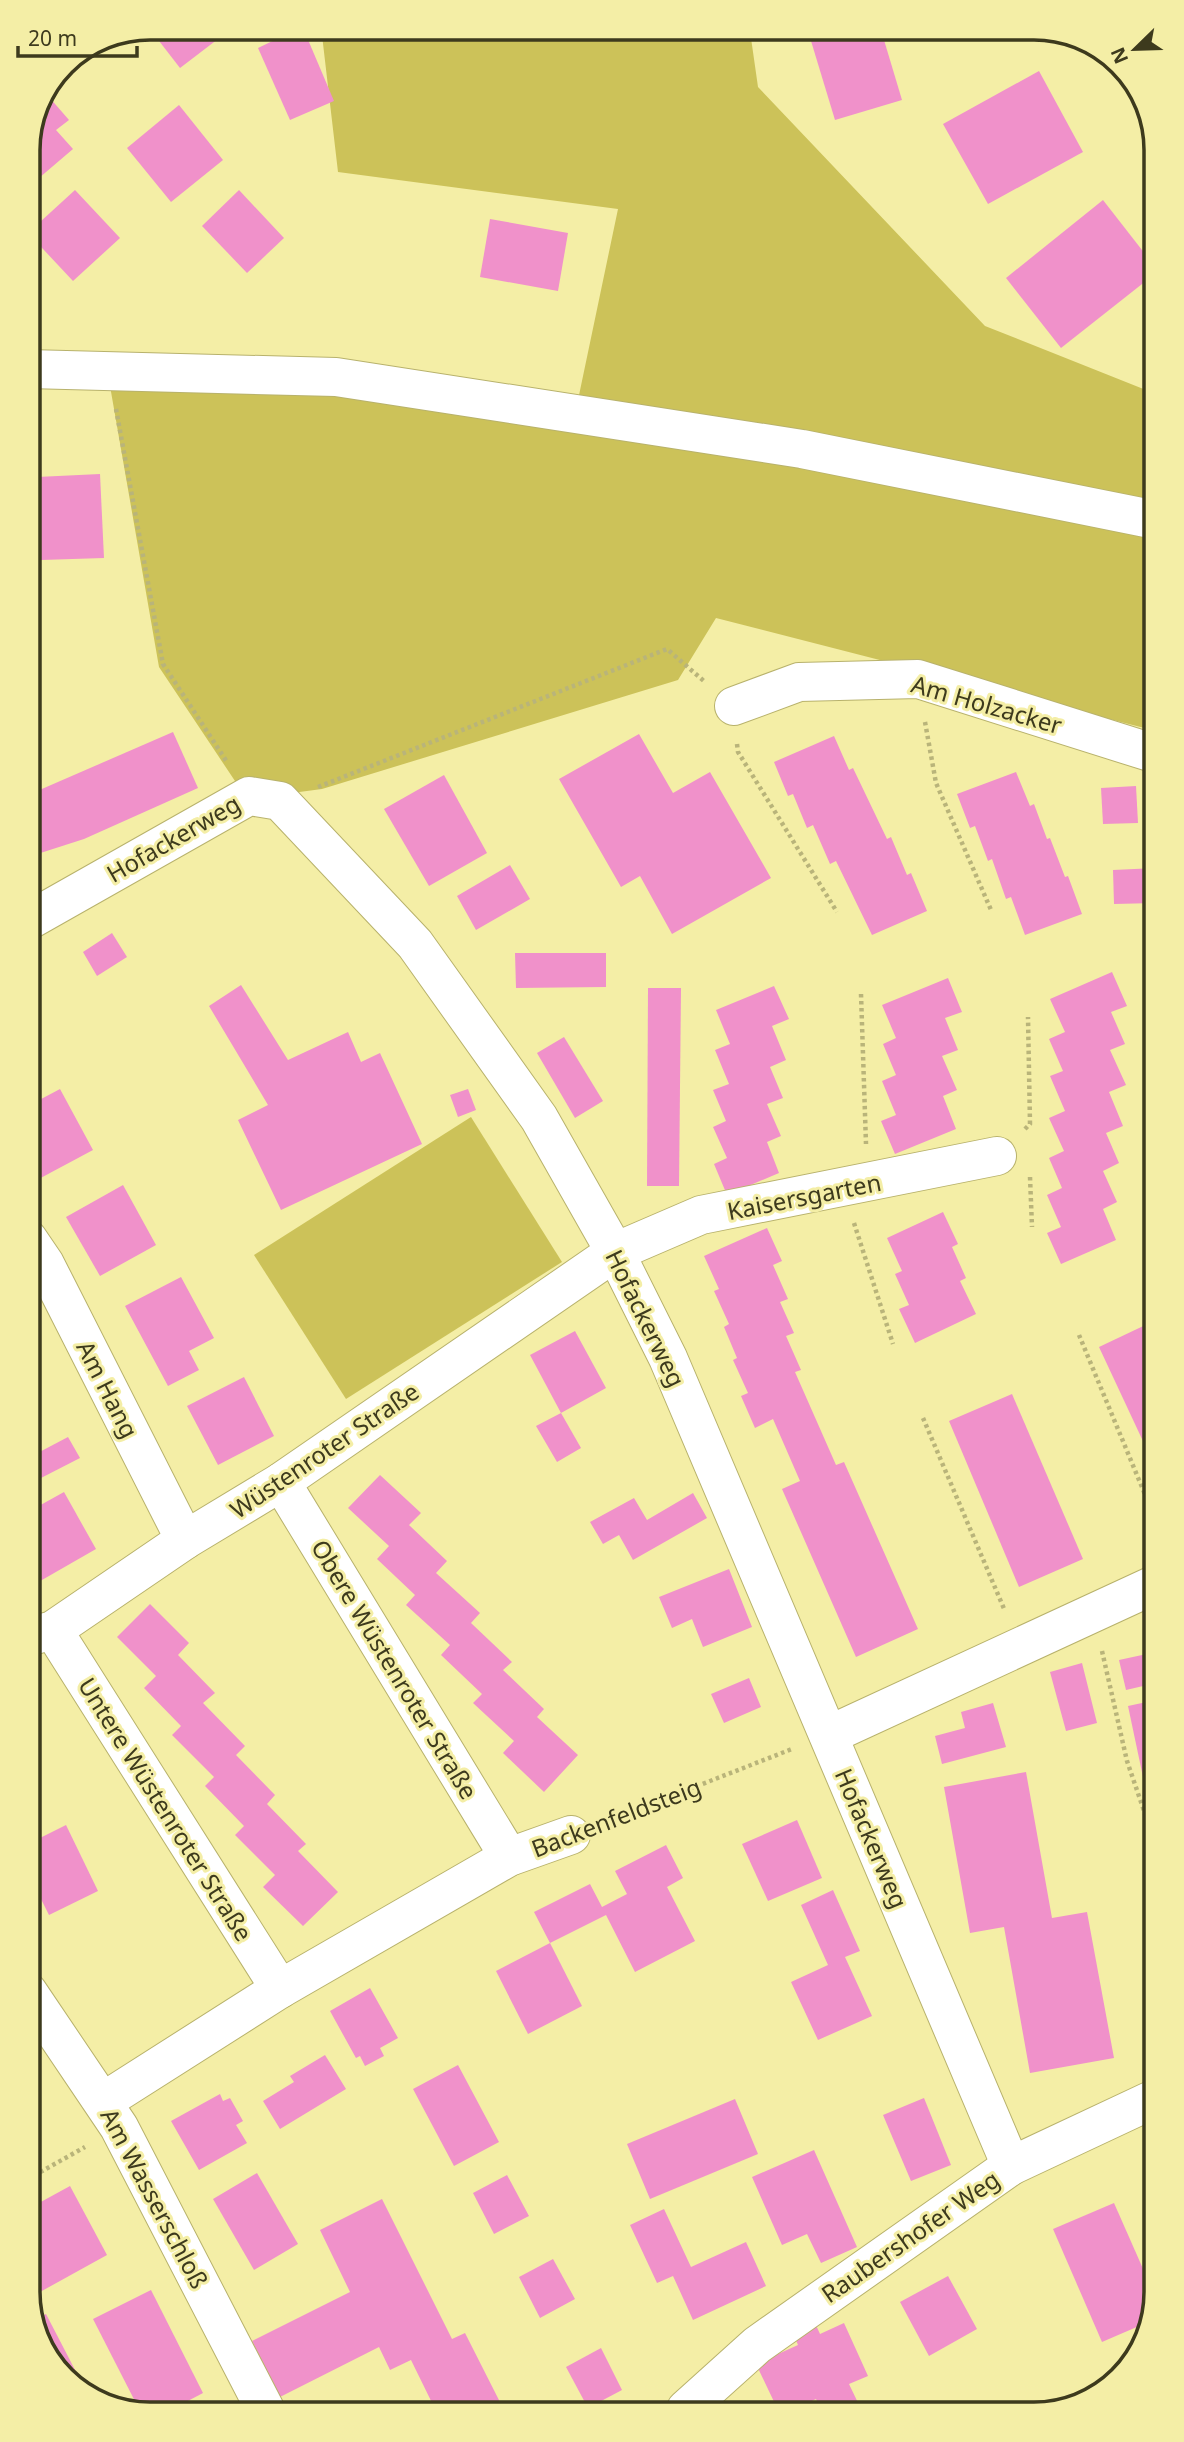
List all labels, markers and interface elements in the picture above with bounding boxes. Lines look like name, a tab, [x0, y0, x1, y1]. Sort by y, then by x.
scale bar	[18, 14, 136, 58]
north arrow	[1100, 14, 1170, 84]
text: 20 m	[28, 24, 77, 52]
text: N	[1104, 43, 1134, 68]
street label: Am Holzacker	[908, 667, 1066, 741]
street label: Hofackerweg	[100, 786, 246, 890]
street label: Kaisersgarten	[724, 1165, 884, 1227]
street label: Hofackerweg	[599, 1244, 693, 1392]
street label: Am Hang	[69, 1335, 147, 1443]
street label: Wüstenroter Straße	[223, 1374, 425, 1526]
street label: Obere Wüstenroter Straße	[304, 1533, 486, 1805]
street label: Untere Wüstenroter Straße	[71, 1671, 261, 1947]
street label: Hofackerweg	[828, 1763, 916, 1913]
street label: Backenfeldsteig	[526, 1769, 706, 1865]
street label: Am Wasserschloß	[94, 2102, 216, 2294]
street label: Raubershofer Weg	[814, 2162, 1006, 2310]

